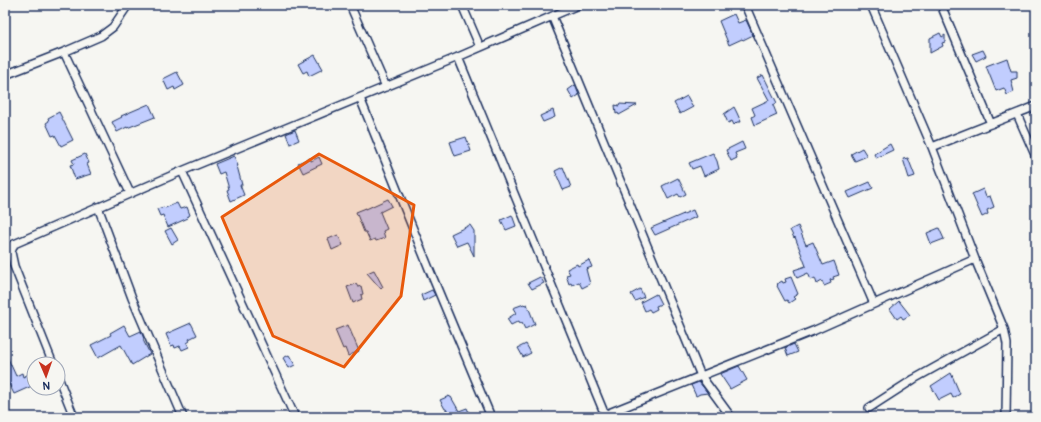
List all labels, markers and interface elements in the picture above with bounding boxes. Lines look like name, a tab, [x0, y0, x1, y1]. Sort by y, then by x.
north arrow	[26, 356, 66, 396]
text: N	[42, 379, 50, 392]

